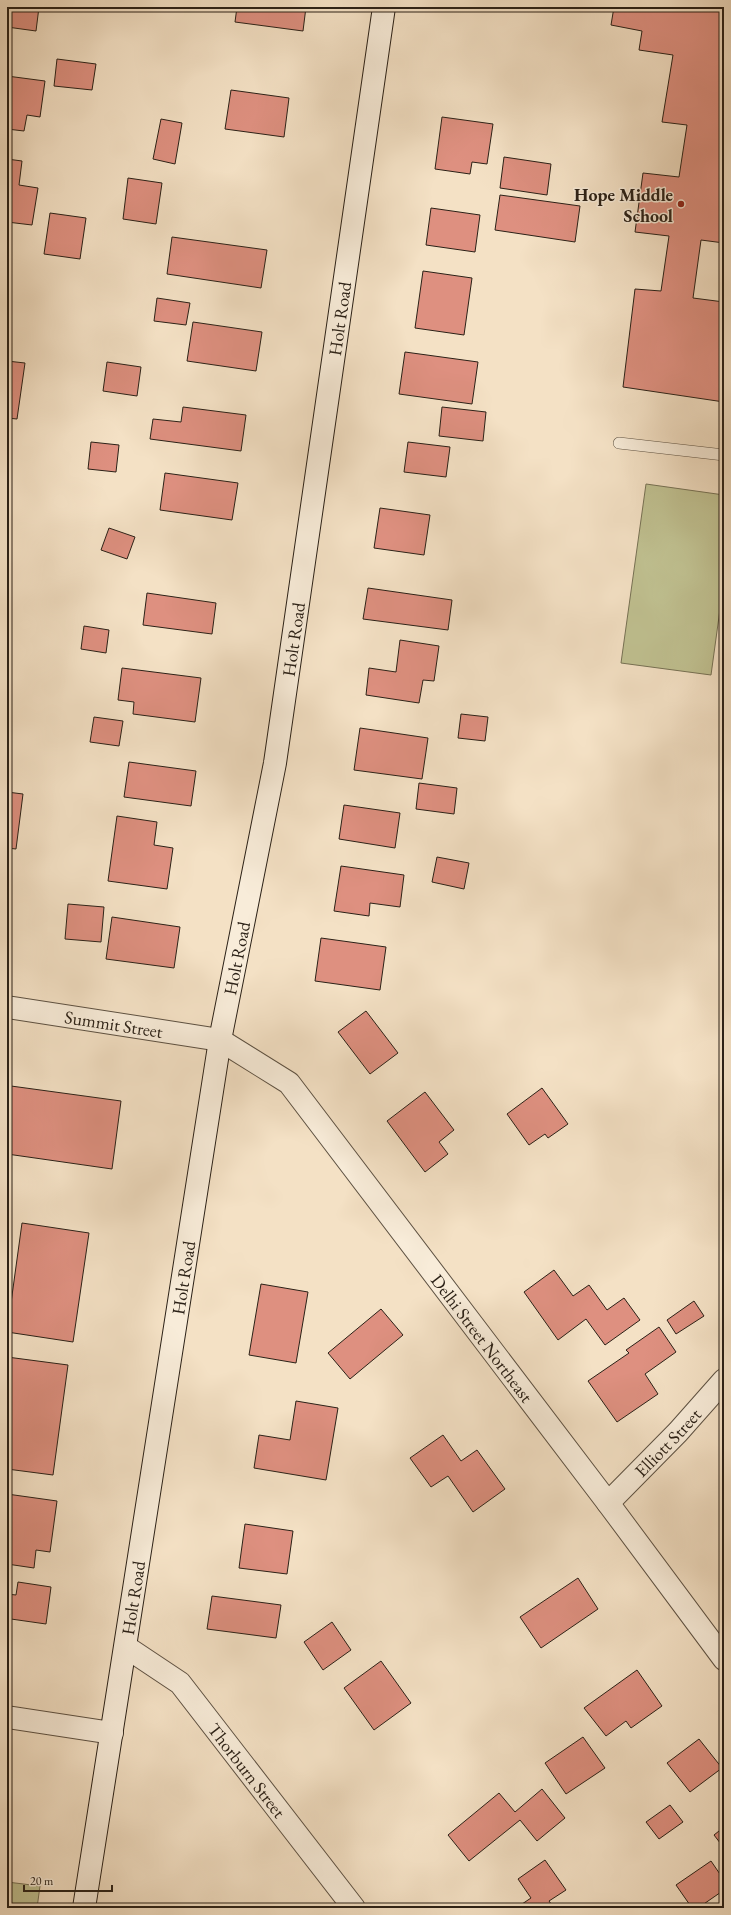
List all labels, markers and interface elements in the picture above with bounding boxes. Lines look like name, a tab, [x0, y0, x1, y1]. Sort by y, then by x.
place label: Hope Middle School	[574, 183, 673, 227]
marker: Hope Middle School	[676, 199, 686, 209]
street label: Holt Road	[322, 279, 356, 357]
street label: Holt Road	[276, 600, 310, 678]
street label: Holt Road	[218, 919, 255, 997]
street label: Summit Street	[63, 1005, 165, 1043]
street label: Holt Road	[166, 1238, 200, 1316]
street label: Delhi Street Northeast	[427, 1269, 539, 1407]
street label: Elliott Street	[629, 1403, 706, 1481]
street label: Holt Road	[115, 1558, 150, 1636]
street label: Thorburn Street	[203, 1718, 291, 1822]
scale bar	[24, 1867, 112, 1893]
text: 20 m	[30, 1873, 54, 1889]

